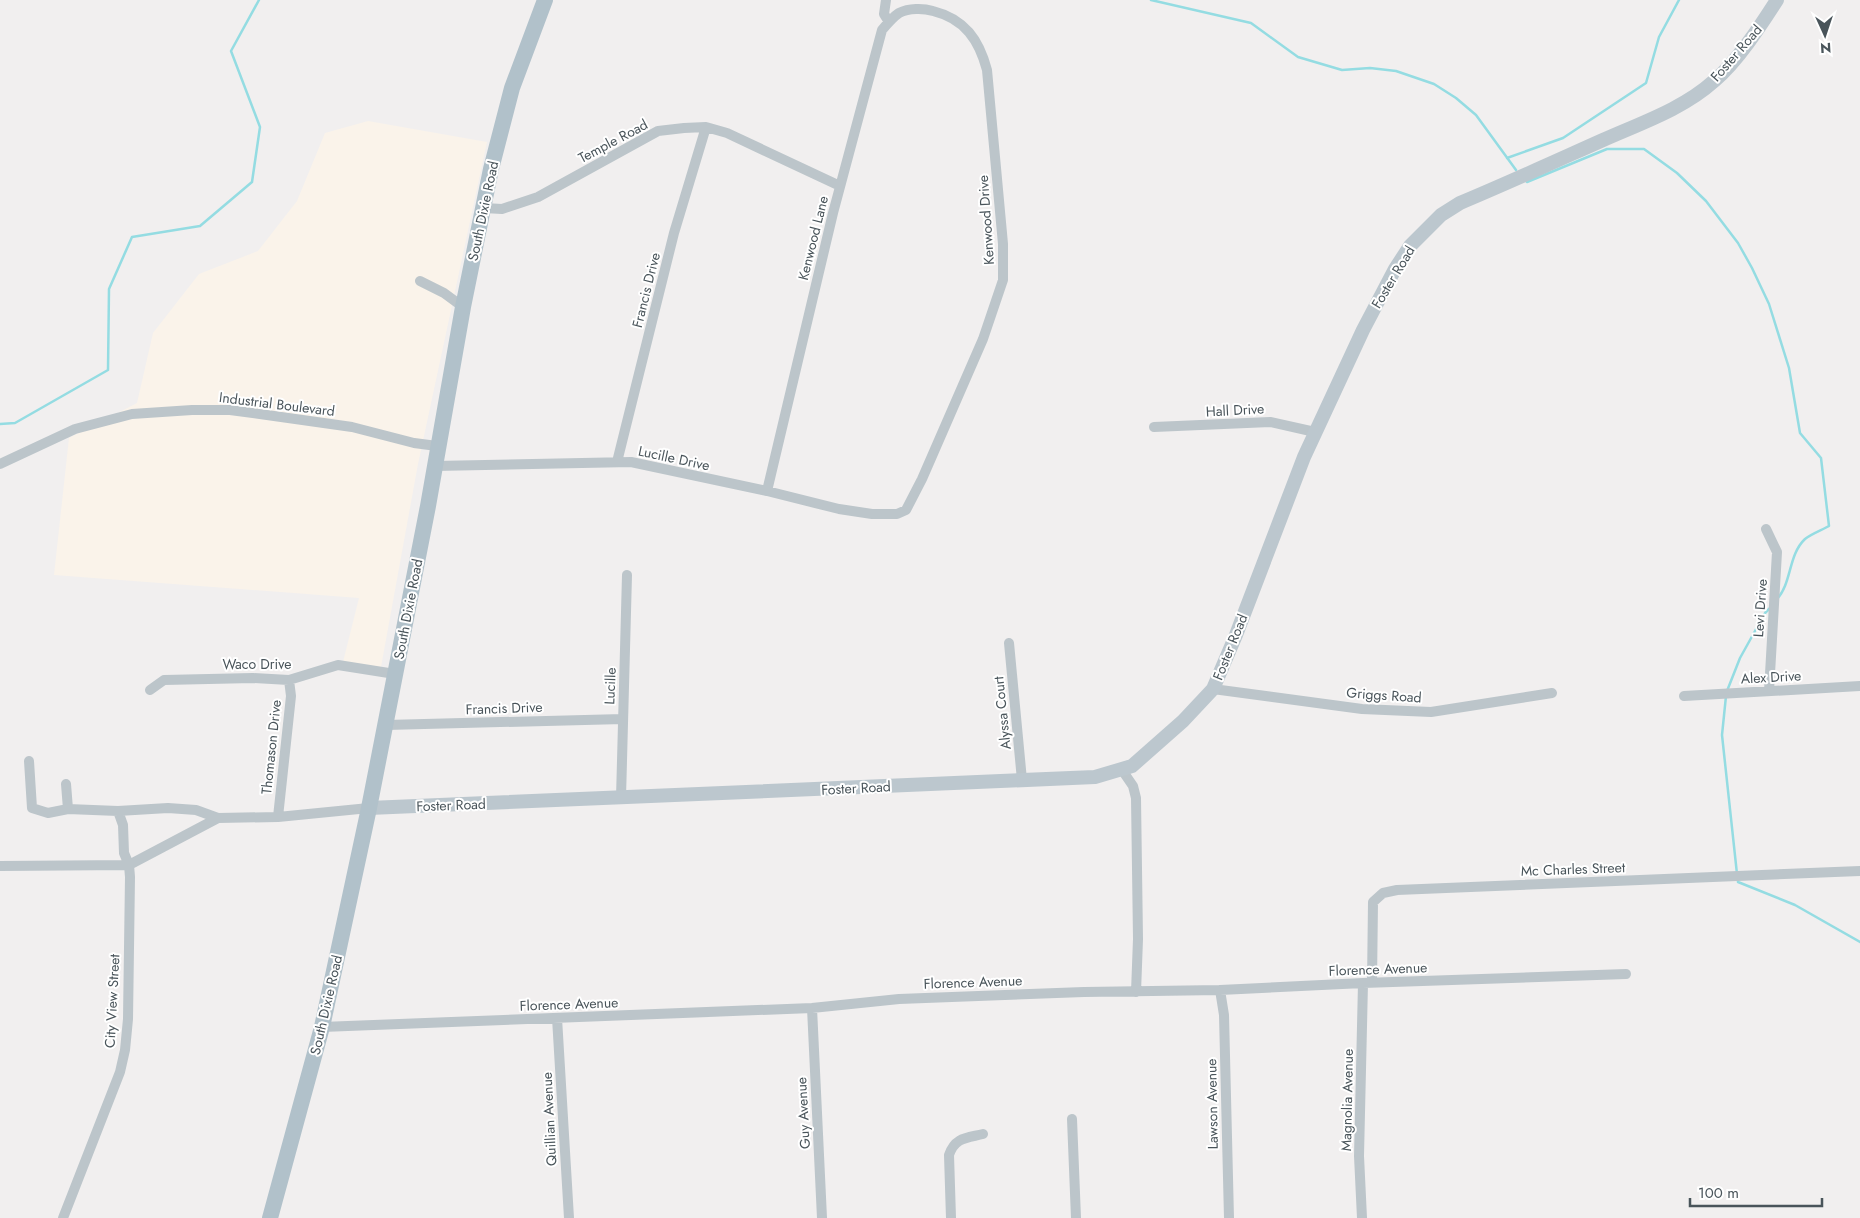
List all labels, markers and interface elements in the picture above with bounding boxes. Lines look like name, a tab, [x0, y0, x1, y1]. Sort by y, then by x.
north arrow	[1800, 10, 1850, 60]
street label: Foster Road	[1706, 20, 1766, 86]
text: N	[1820, 38, 1832, 58]
street label: Temple Road	[575, 114, 651, 168]
street label: South Dixie Road	[463, 159, 503, 263]
street label: Kenwood Drive	[973, 174, 999, 266]
street label: Kenwood Lane	[793, 194, 833, 282]
street label: Foster Road	[1366, 242, 1420, 312]
street label: Francis Drive	[627, 250, 665, 330]
street label: Industrial Boulevard	[218, 387, 336, 421]
street label: Hall Drive	[1205, 398, 1265, 422]
street label: Lucille Drive	[636, 441, 712, 475]
street label: South Dixie Road	[388, 557, 428, 661]
street label: Levi Drive	[1748, 578, 1772, 638]
street label: Foster Road	[1208, 611, 1252, 683]
street label: Waco Drive	[223, 654, 291, 674]
street label: Alex Drive	[1740, 665, 1802, 689]
street label: Lucille	[599, 667, 621, 705]
street label: Alyssa Court	[988, 675, 1016, 751]
street label: Griggs Road	[1346, 682, 1422, 708]
street label: Francis Drive	[465, 697, 543, 719]
street label: Thomason Drive	[256, 699, 286, 795]
street label: Foster Road	[821, 776, 891, 800]
street label: Foster Road	[416, 794, 486, 816]
street label: Mc Charles Street	[1520, 857, 1626, 881]
street label: City View Street	[100, 953, 124, 1048]
street label: South Dixie Road	[305, 953, 347, 1057]
street label: Florence Avenue	[1328, 957, 1428, 981]
street label: Florence Avenue	[923, 970, 1023, 994]
street label: Florence Avenue	[519, 992, 619, 1016]
street label: Magnolia Avenue	[1336, 1049, 1358, 1151]
street label: Lawson Avenue	[1201, 1058, 1223, 1150]
street label: Quillian Avenue	[537, 1072, 561, 1166]
street label: Guy Avenue	[791, 1076, 815, 1150]
scale bar	[1690, 1176, 1822, 1208]
text: 100 m	[1698, 1182, 1739, 1204]

